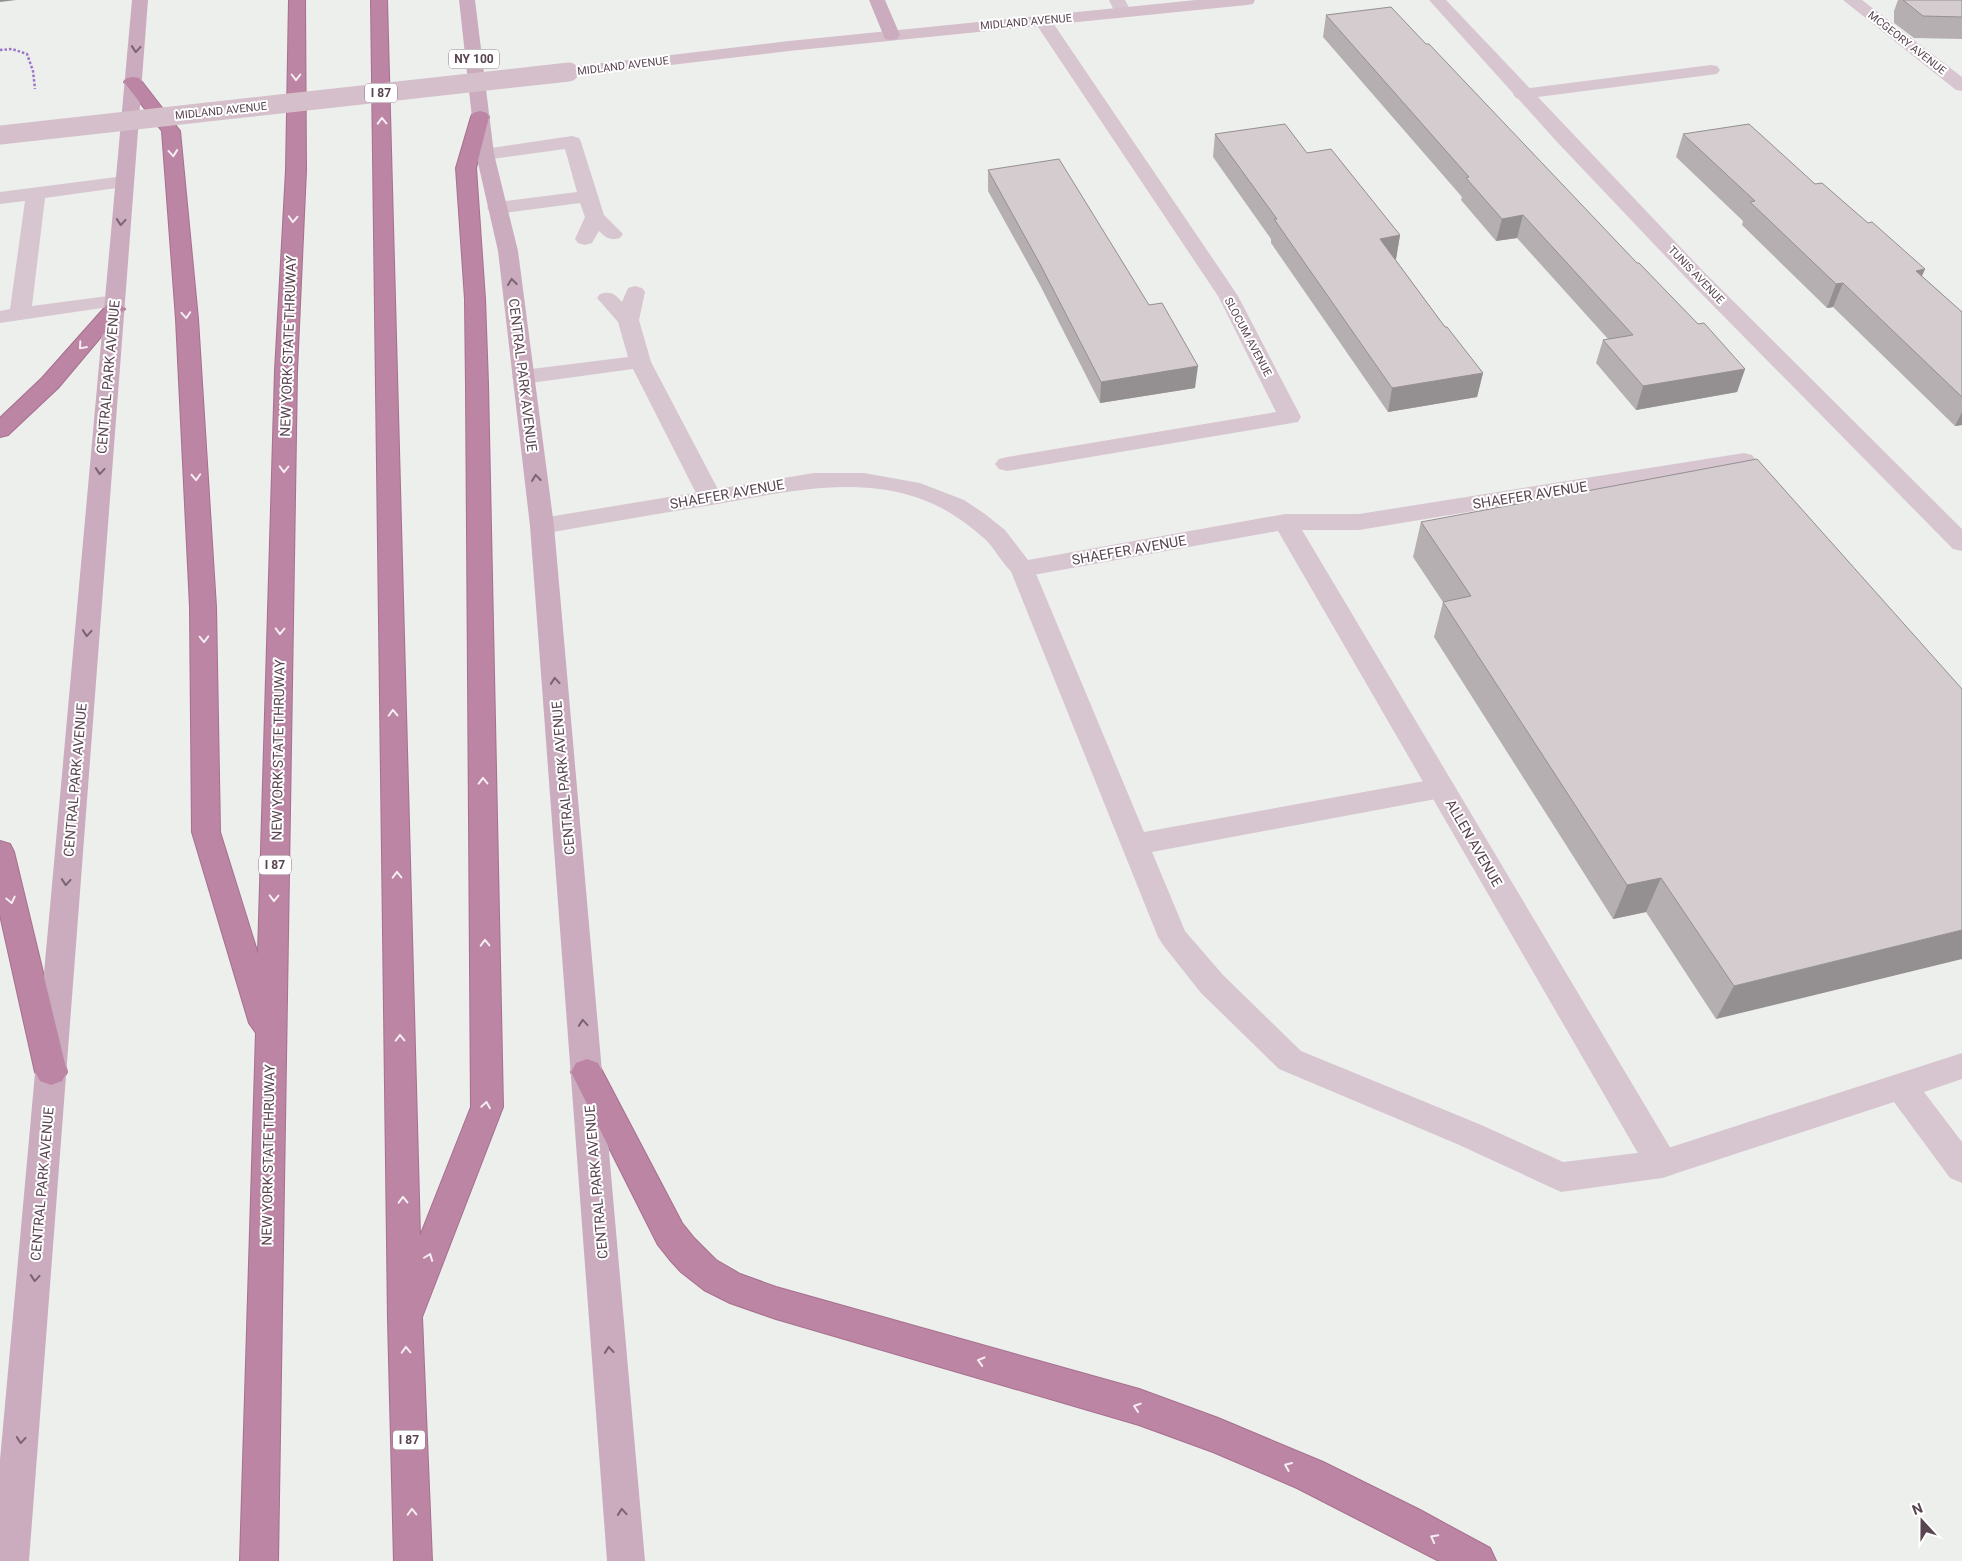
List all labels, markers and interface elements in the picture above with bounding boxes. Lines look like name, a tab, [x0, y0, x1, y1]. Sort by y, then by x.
street label: MCGEORY AVENUE	[1866, 9, 1948, 77]
street label: MIDLAND AVENUE	[980, 12, 1072, 32]
one-way arrow	[131, 45, 142, 53]
road number: NY 100	[449, 50, 499, 68]
street label: MIDLAND AVENUE	[577, 54, 669, 78]
one-way arrow	[291, 73, 301, 81]
road number: I 87	[365, 84, 397, 102]
street label: MIDLAND AVENUE	[175, 100, 267, 122]
one-way arrow	[377, 117, 387, 124]
one-way arrow	[167, 149, 178, 157]
one-way arrow	[288, 215, 299, 223]
one-way arrow	[116, 218, 127, 226]
street label: TUNIS AVENUE	[1665, 244, 1727, 306]
street label: NEW YORK STATE THRUWAY	[277, 254, 299, 437]
one-way arrow	[507, 277, 518, 285]
street label: SLOCUM AVENUE	[1222, 295, 1274, 379]
street label: CENTRAL PARK AVENUE	[506, 297, 540, 453]
street label: CENTRAL PARK AVENUE	[93, 299, 123, 455]
one-way arrow	[181, 311, 192, 319]
one-way arrow	[79, 340, 88, 349]
one-way arrow	[279, 465, 289, 473]
one-way arrow	[95, 467, 106, 475]
one-way arrow	[190, 473, 201, 481]
one-way arrow	[531, 473, 542, 481]
street label: SHAEFER AVENUE	[669, 476, 785, 512]
street label: SHAEFER AVENUE	[1472, 478, 1588, 512]
street label: SHAEFER AVENUE	[1071, 532, 1187, 568]
one-way arrow	[275, 628, 285, 635]
one-way arrow	[82, 629, 93, 637]
one-way arrow	[199, 636, 210, 644]
street label: NEW YORK STATE THRUWAY	[268, 659, 288, 841]
one-way arrow	[550, 676, 561, 684]
street label: CENTRAL PARK AVENUE	[548, 700, 578, 856]
street label: CENTRAL PARK AVENUE	[60, 702, 90, 858]
one-way arrow	[388, 709, 399, 717]
one-way arrow	[477, 776, 488, 784]
street label: ALLEN AVENUE	[1443, 797, 1505, 889]
road number: I 87	[259, 856, 291, 874]
one-way arrow	[391, 871, 402, 879]
one-way arrow	[61, 879, 72, 887]
one-way arrow	[5, 895, 16, 904]
one-way arrow	[269, 895, 279, 903]
one-way arrow	[480, 939, 490, 946]
one-way arrow	[578, 1019, 589, 1027]
one-way arrow	[395, 1034, 405, 1042]
street label: NEW YORK STATE THRUWAY	[258, 1064, 278, 1246]
one-way arrow	[480, 1101, 491, 1109]
street label: CENTRAL PARK AVENUE	[581, 1104, 611, 1260]
street label: CENTRAL PARK AVENUE	[27, 1106, 57, 1262]
one-way arrow	[398, 1196, 408, 1204]
one-way arrow	[423, 1253, 433, 1262]
one-way arrow	[29, 1274, 40, 1282]
one-way arrow	[401, 1346, 412, 1354]
one-way arrow	[604, 1346, 615, 1354]
one-way arrow	[977, 1356, 986, 1367]
one-way arrow	[1133, 1403, 1142, 1413]
road number: I 87	[393, 1430, 425, 1450]
one-way arrow	[16, 1436, 27, 1444]
one-way arrow	[1284, 1461, 1293, 1472]
north arrow	[1897, 1496, 1947, 1546]
text: N	[1910, 1500, 1925, 1518]
one-way arrow	[406, 1508, 417, 1516]
one-way arrow	[617, 1508, 628, 1516]
one-way arrow	[1430, 1534, 1439, 1544]

